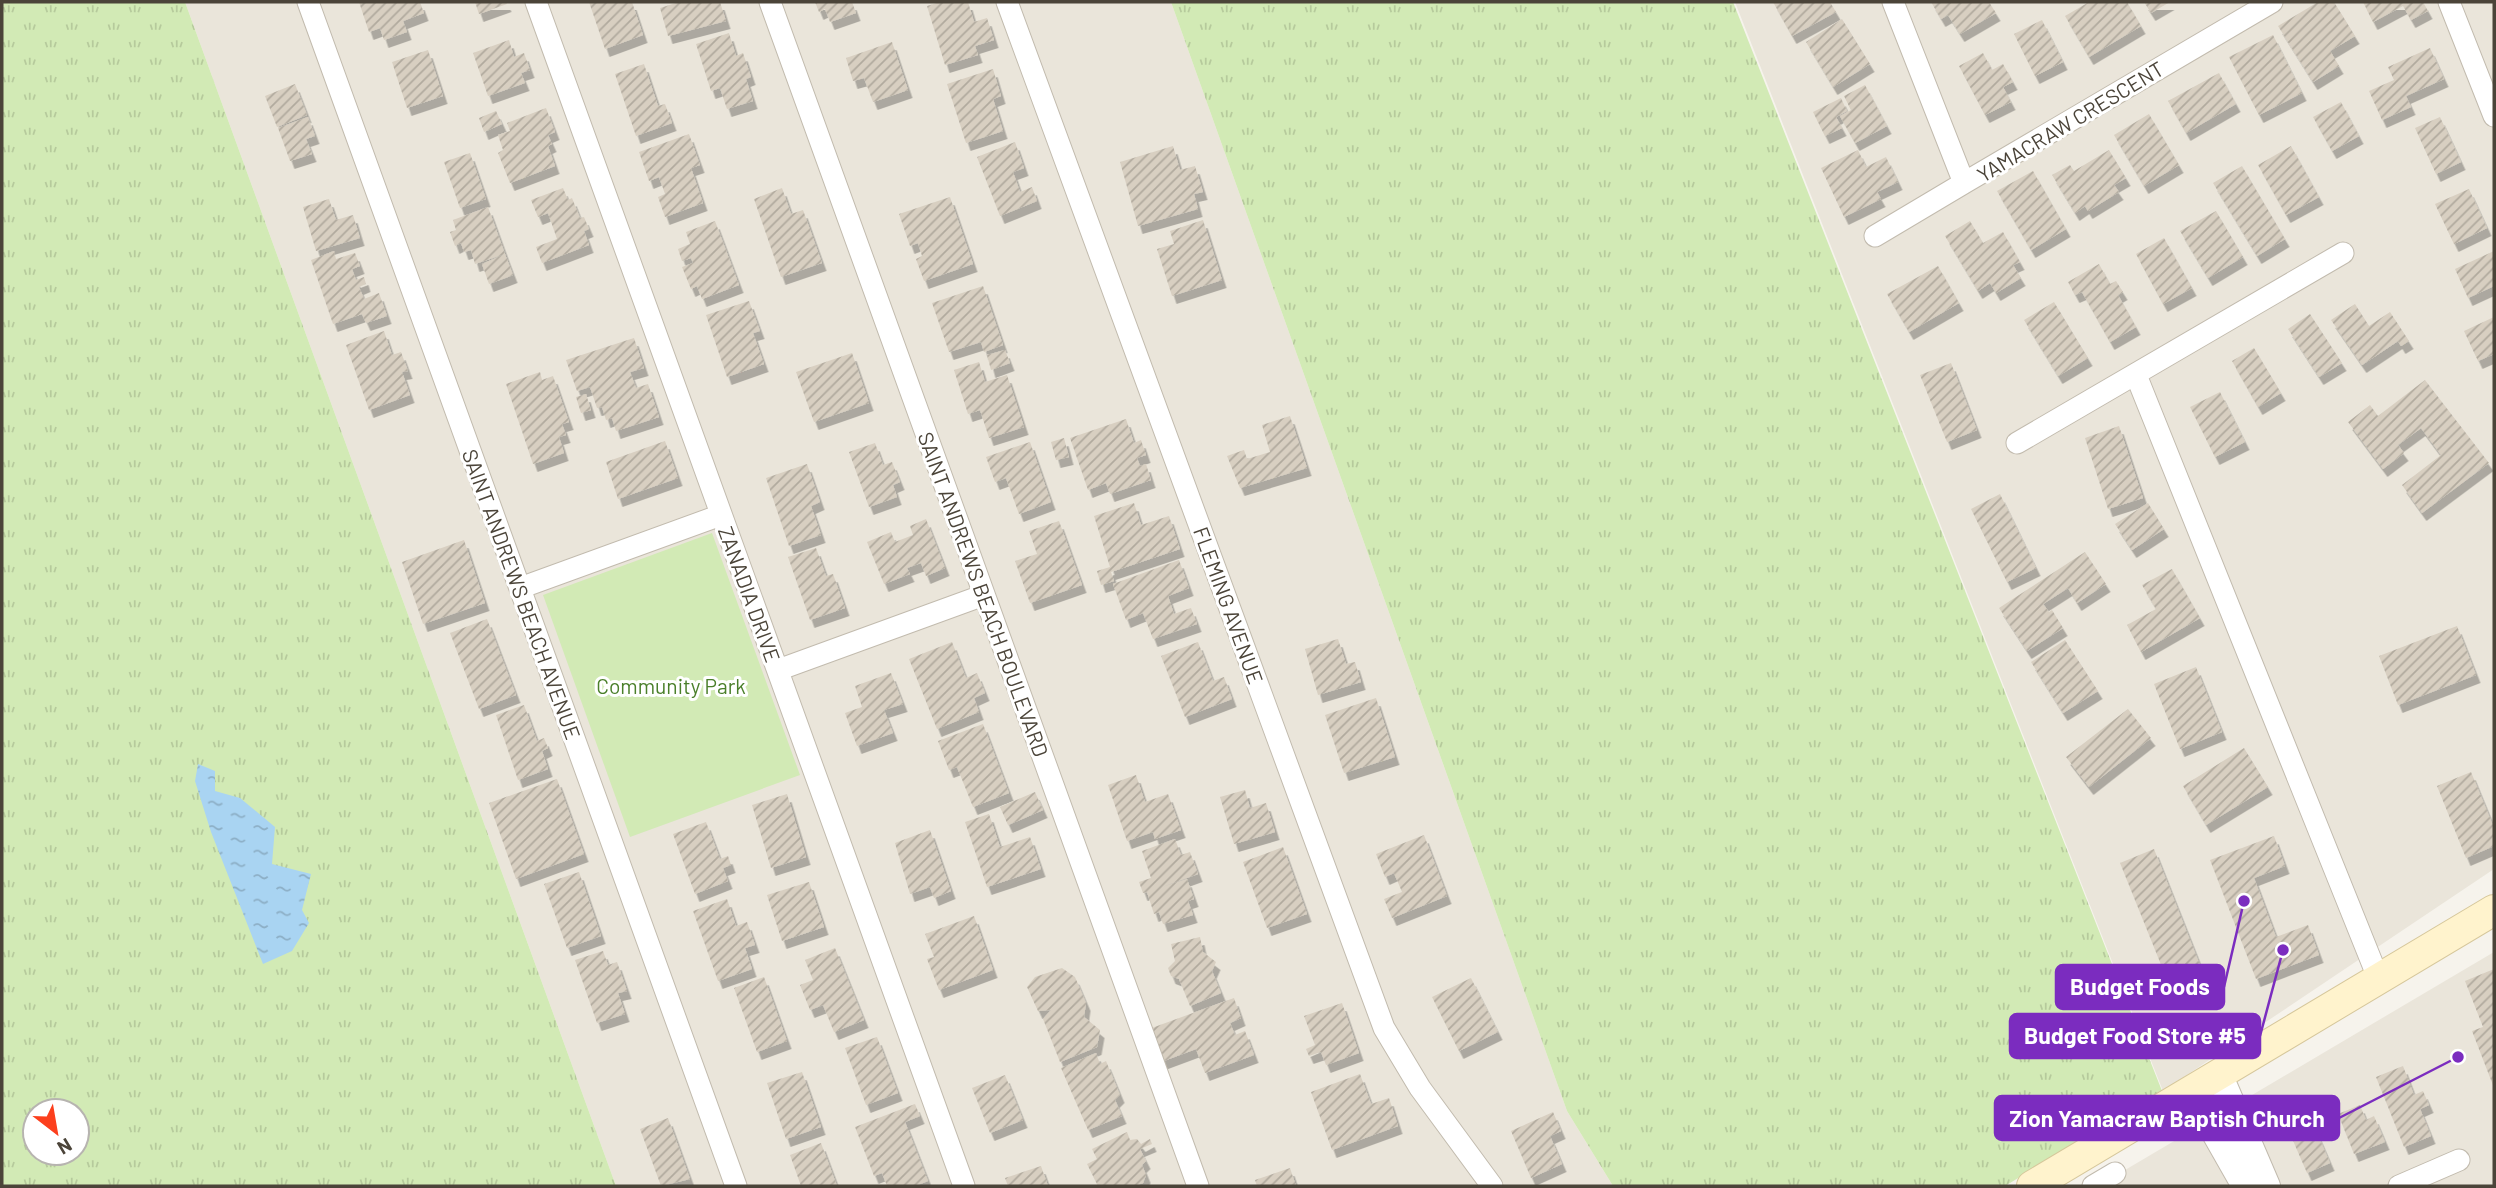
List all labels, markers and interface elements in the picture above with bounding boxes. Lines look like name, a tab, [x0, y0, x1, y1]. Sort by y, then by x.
street label: YAMACRAW CRESCENT	[1972, 55, 2168, 187]
street label: SAINT ANDREWS BEACH BOULEVARD	[913, 428, 1055, 760]
street label: SAINT ANDREWS BEACH AVENUE	[458, 445, 586, 743]
street label: ZANADIA DRIVE	[714, 523, 786, 665]
street label: FLEMING AVENUE	[1189, 523, 1269, 687]
park label: Community Park	[596, 673, 746, 698]
callout: Budget Foods	[2056, 965, 2224, 1009]
text: Budget Foods	[2070, 972, 2210, 1000]
callout: Budget Food Store #5	[2010, 1014, 2260, 1058]
text: Budget Food Store #5	[2024, 1021, 2246, 1049]
callout: Zion Yamacraw Baptish Church	[1995, 1096, 2339, 1140]
north arrow	[21, 1097, 91, 1167]
text: Zion Yamacraw Baptish Church	[2009, 1104, 2325, 1132]
text: N	[54, 1134, 76, 1160]

